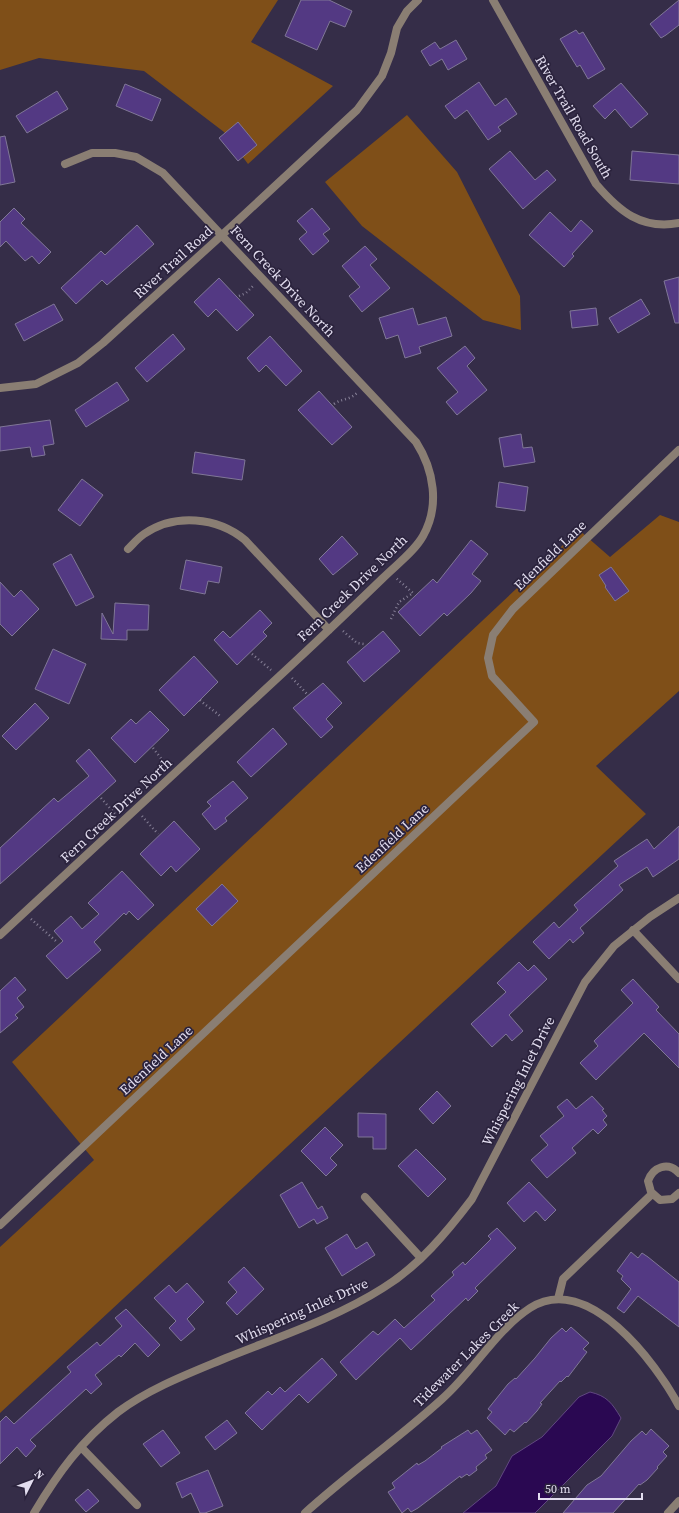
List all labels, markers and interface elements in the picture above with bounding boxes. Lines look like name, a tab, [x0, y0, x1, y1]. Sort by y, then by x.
street label: River Trail Road South	[531, 52, 617, 182]
street label: River Trail Road	[129, 221, 217, 303]
street label: Fern Creek Drive North	[226, 221, 340, 341]
street label: Edenfield Lane	[509, 515, 591, 595]
street label: Fern Creek Drive North	[293, 530, 411, 646]
street label: Fern Creek Drive North	[56, 753, 176, 867]
street label: Edenfield Lane	[351, 799, 433, 877]
street label: Whispering Inlet Drive	[477, 1013, 559, 1149]
street label: Edenfield Lane	[115, 1021, 197, 1099]
street label: Whispering Inlet Drive	[233, 1273, 371, 1349]
street label: Tidewater Lakes Creek	[409, 1297, 523, 1411]
north arrow	[12, 1461, 52, 1501]
text: N	[31, 1467, 47, 1483]
scale bar	[539, 1475, 642, 1501]
text: 50 m	[545, 1481, 571, 1497]

